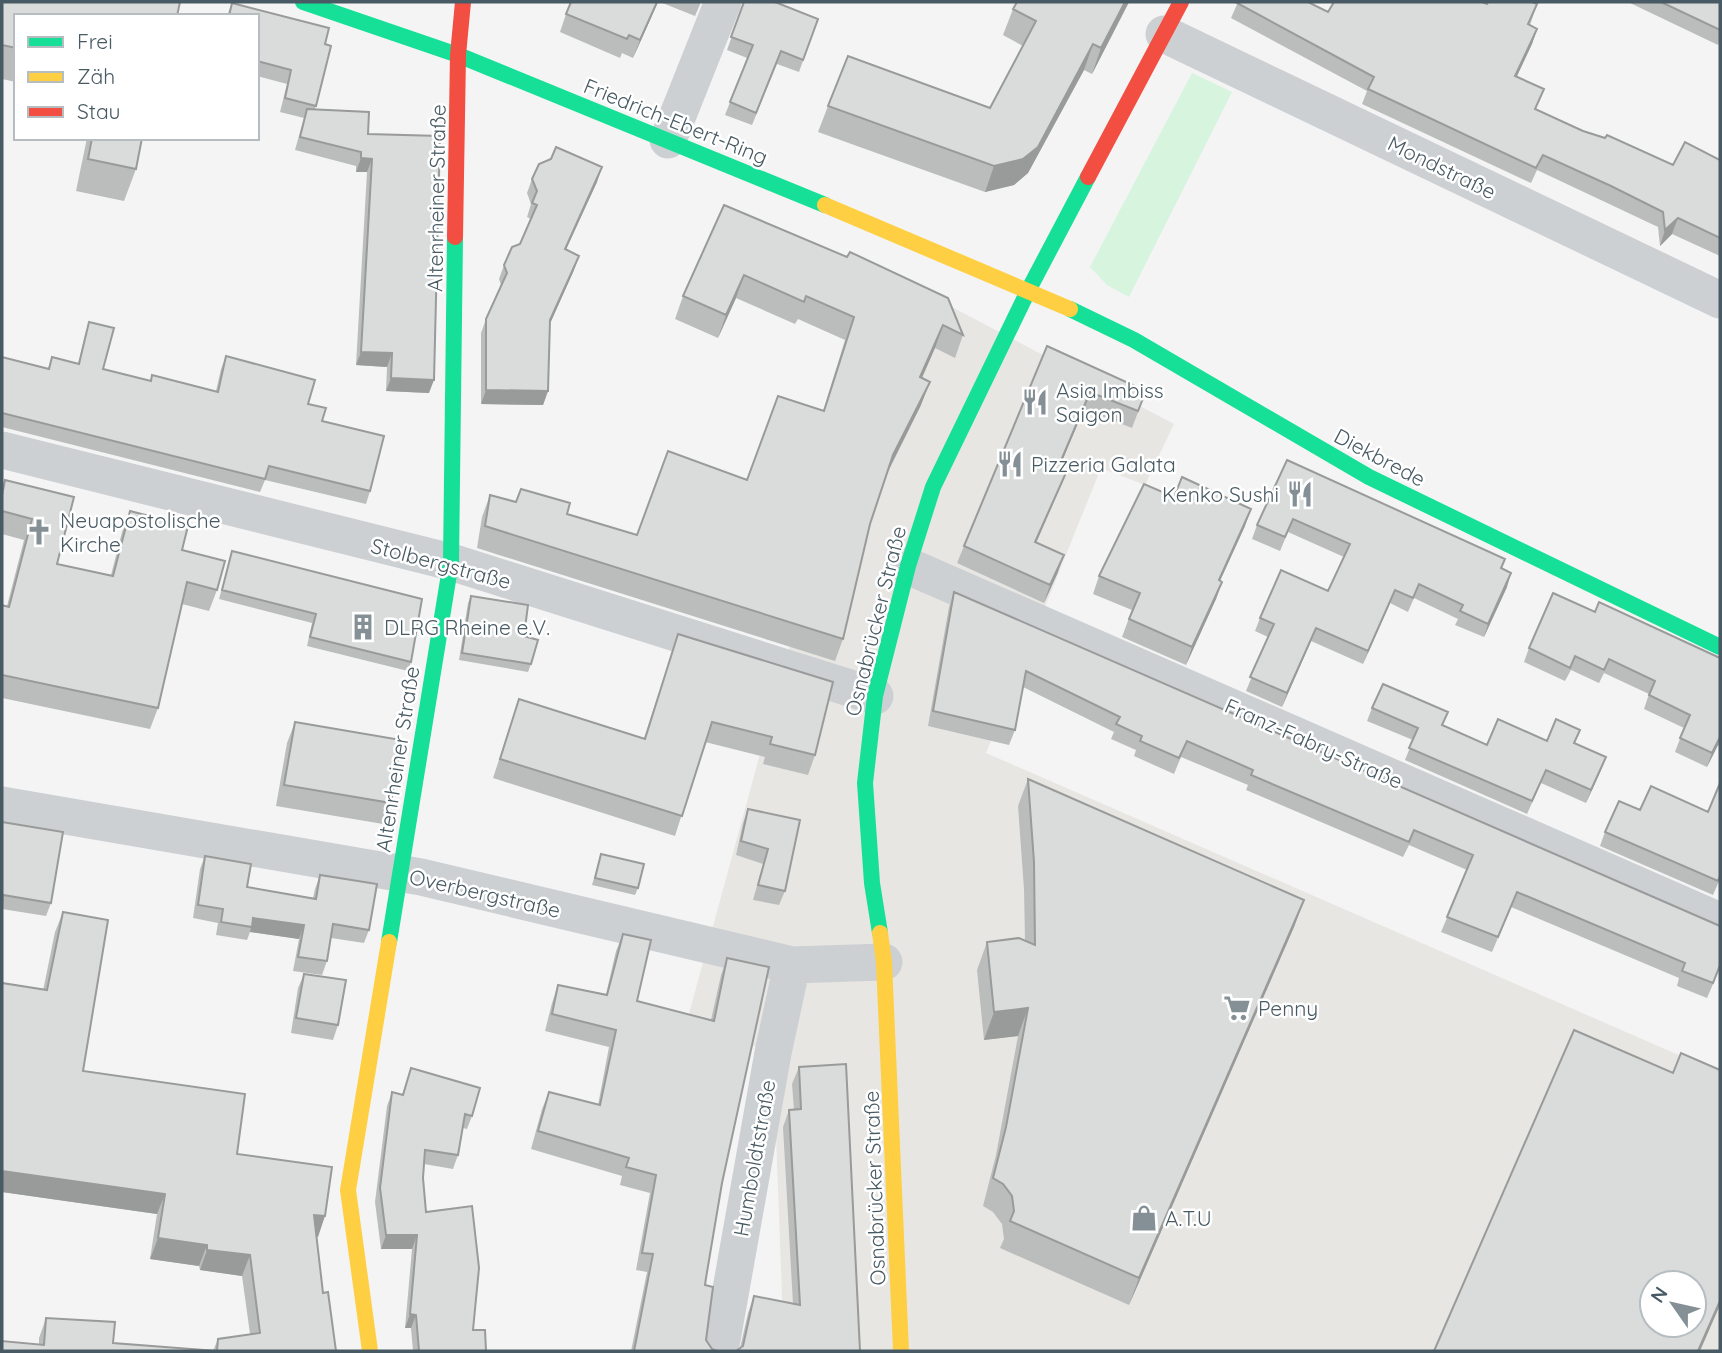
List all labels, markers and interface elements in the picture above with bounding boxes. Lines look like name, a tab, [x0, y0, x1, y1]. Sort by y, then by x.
legend	[14, 14, 259, 140]
text: Frei	[77, 28, 113, 54]
text: Zäh	[77, 63, 115, 89]
street label: Friedrich-Ebert-Ring	[580, 72, 772, 170]
text: Stau	[77, 98, 120, 124]
street label: Altenrheiner Straße	[421, 104, 451, 292]
street label: Mondstraße	[1384, 130, 1500, 204]
place label: Asia Imbiss Saigon	[1056, 377, 1164, 427]
restaurant icon: Asia Imbiss Saigon	[1020, 387, 1050, 417]
street label: Diekbrede	[1330, 422, 1430, 492]
restaurant icon: Pizzeria Galata	[995, 449, 1025, 479]
place label: Pizzeria Galata	[1031, 451, 1176, 477]
restaurant icon: Kenko Sushi	[1285, 479, 1315, 509]
place label: Kenko Sushi	[1162, 481, 1279, 507]
place label: Neuapostolische Kirche	[60, 507, 221, 557]
church icon: Neuapostolische Kirche	[24, 517, 54, 547]
street label: Osnabrücker Straße	[839, 523, 911, 719]
street label: Stolbergstraße	[368, 532, 514, 594]
building icon: DLRG Rheine e.V.	[348, 612, 378, 642]
place label: DLRG Rheine e.V.	[384, 614, 550, 640]
street label: Altenrheiner Straße	[369, 664, 425, 854]
street label: Franz-Fabry-Straße	[1221, 692, 1407, 794]
street label: Overbergstraße	[407, 863, 563, 923]
supermarket icon: Penny	[1222, 993, 1252, 1023]
place label: Penny	[1258, 995, 1318, 1021]
street label: Humboldtstraße	[727, 1078, 781, 1238]
street label: Osnabrücker Straße	[858, 1090, 890, 1286]
shop icon: A.T.U	[1129, 1203, 1159, 1233]
place label: A.T.U	[1165, 1205, 1212, 1231]
north arrow	[1638, 1269, 1708, 1339]
text: N	[1645, 1282, 1673, 1307]

